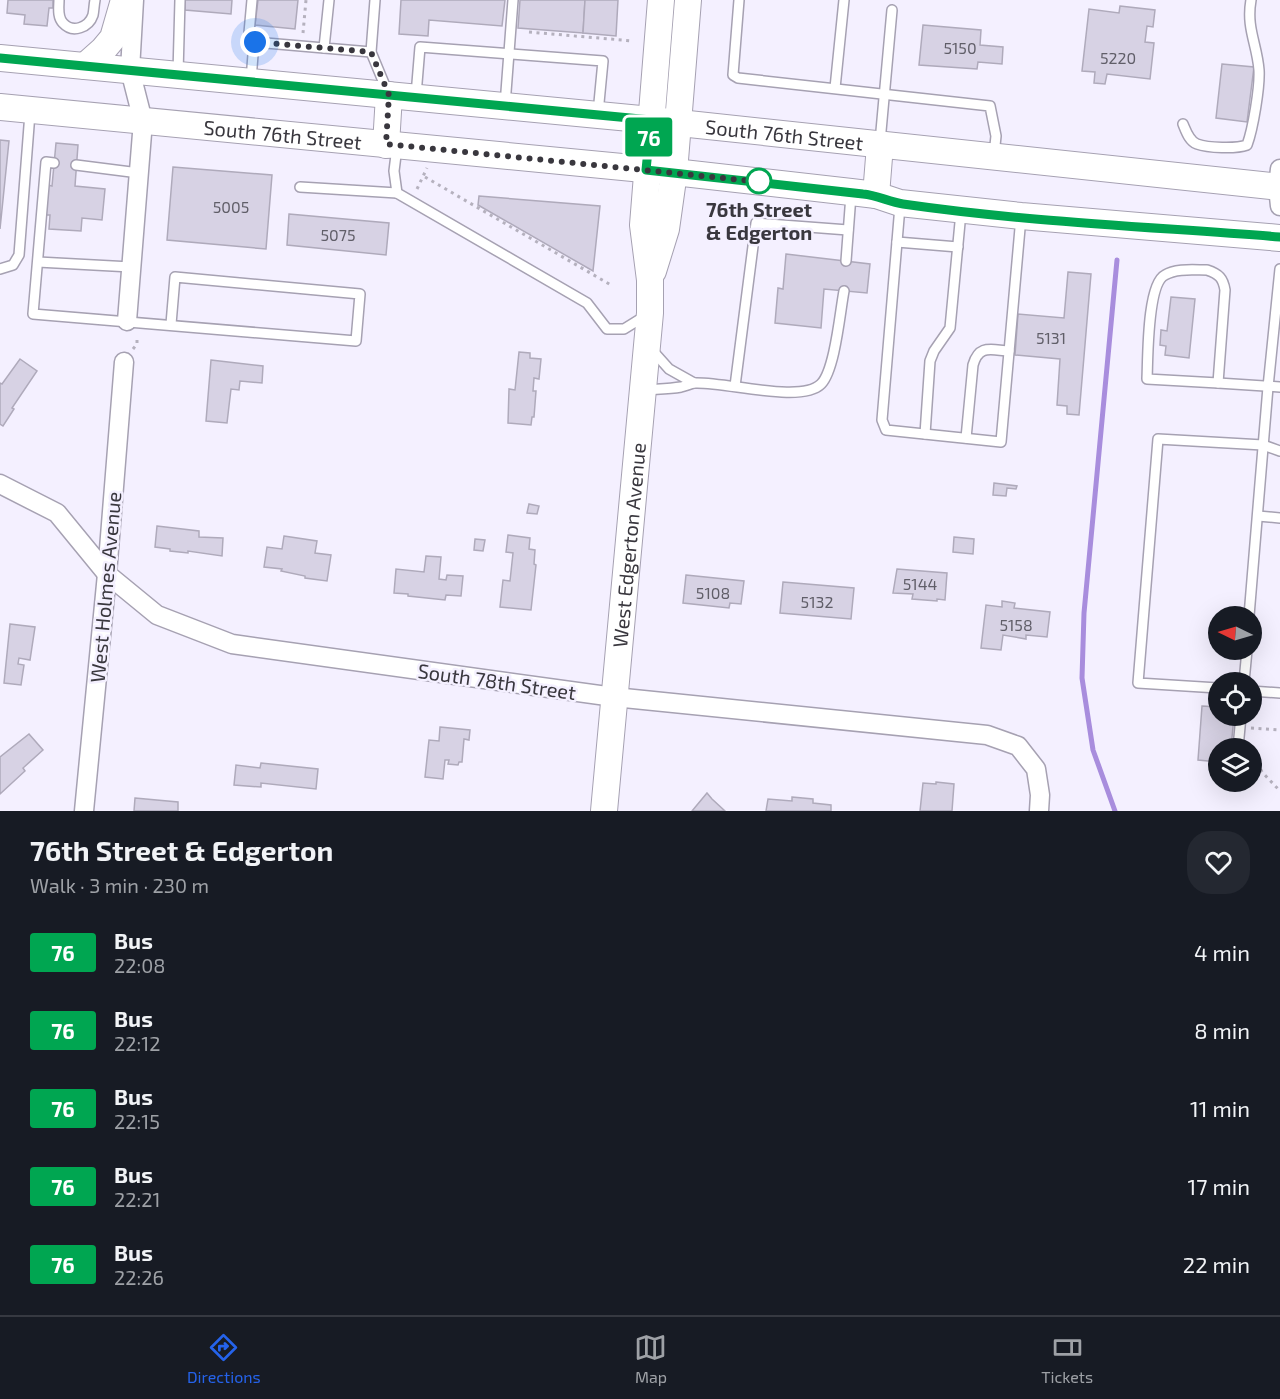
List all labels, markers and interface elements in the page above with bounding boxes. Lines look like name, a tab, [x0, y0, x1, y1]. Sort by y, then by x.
your location	[240, 27, 270, 57]
house number: 5150	[943, 38, 977, 57]
house number: 5220	[1100, 48, 1136, 67]
street label: South 76th Street	[704, 114, 865, 155]
street label: South 76th Street	[203, 115, 363, 154]
line badge: 76	[622, 118, 676, 156]
text: 76	[637, 125, 661, 150]
marker: 76th Street & Edgerton	[746, 168, 772, 194]
house number: 5005	[213, 197, 249, 216]
place label: 76th Street & Edgerton	[706, 197, 812, 244]
house number: 5075	[321, 225, 356, 244]
house number: 5131	[1036, 328, 1066, 347]
street label: West Edgerton Avenue	[607, 442, 650, 649]
street label: West Holmes Avenue	[85, 490, 125, 684]
house number: 5144	[903, 574, 937, 593]
house number: 5108	[696, 583, 730, 602]
house number: 5132	[801, 592, 833, 611]
north arrow	[1208, 606, 1262, 660]
map controls	[1208, 606, 1262, 792]
house number: 5158	[999, 615, 1033, 634]
street label: South 78th Street	[416, 658, 578, 704]
button: locate	[1208, 672, 1262, 726]
button: layers	[1208, 738, 1262, 792]
button: heart	[1187, 831, 1250, 894]
text: 76th Street & Edgerton	[30, 833, 333, 867]
text: Walk · 3 min · 230 m	[30, 873, 209, 897]
text: Bus	[114, 927, 153, 953]
text: 4 min	[1194, 939, 1250, 965]
text: 76	[51, 940, 75, 965]
text: 22:08	[114, 953, 165, 977]
text: Bus	[114, 1005, 153, 1031]
text: 8 min	[1194, 1017, 1250, 1043]
text: 76	[51, 1018, 75, 1043]
text: 22:12	[114, 1031, 160, 1055]
text: Bus	[114, 1083, 153, 1109]
text: 11 min	[1190, 1095, 1250, 1121]
text: 76	[51, 1096, 75, 1121]
text: 22:15	[114, 1109, 160, 1133]
text: Bus	[114, 1161, 153, 1187]
text: 17 min	[1188, 1173, 1250, 1199]
text: 76	[51, 1174, 75, 1199]
text: 22:21	[114, 1187, 160, 1211]
text: Bus	[114, 1239, 153, 1265]
text: 22 min	[1183, 1251, 1250, 1277]
text: 76	[51, 1252, 75, 1277]
text: 22:26	[114, 1265, 164, 1289]
tab: Directions	[187, 1331, 261, 1386]
tab: Map	[634, 1331, 667, 1386]
tab: Tickets	[1041, 1331, 1093, 1386]

